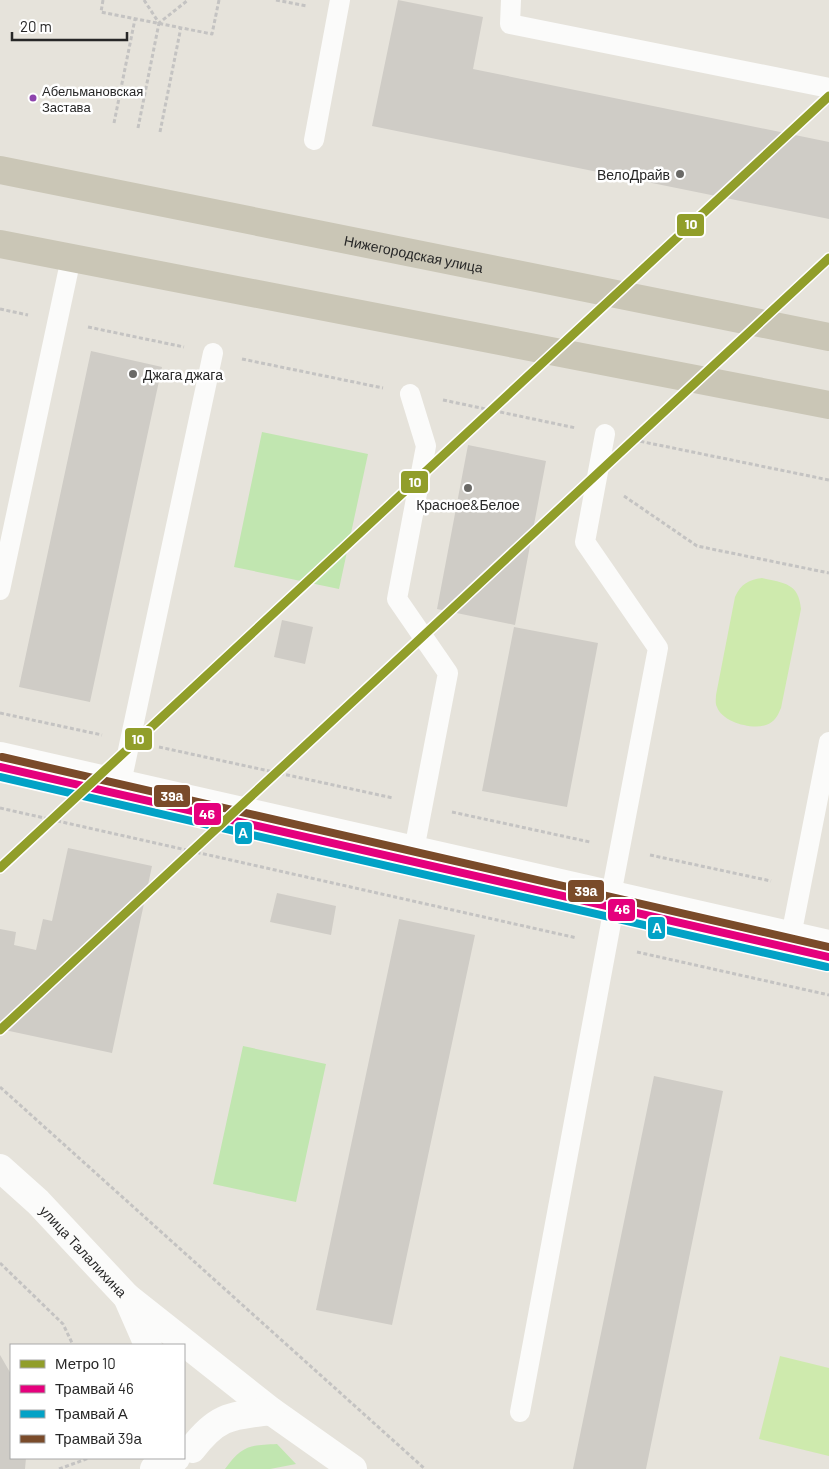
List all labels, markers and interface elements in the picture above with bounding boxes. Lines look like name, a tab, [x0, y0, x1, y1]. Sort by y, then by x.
scale bar	[12, 10, 128, 42]
text: 20 m	[20, 17, 52, 35]
place label: Абельмановская Застава	[42, 83, 143, 115]
marker: Абельмановская Застава	[28, 93, 38, 103]
place label: ВелоДрайв	[597, 166, 670, 183]
marker: ВелоДрайв	[674, 168, 686, 180]
line badge: 10	[676, 213, 705, 237]
text: 10	[685, 215, 697, 232]
street label: Нижегородская улица	[343, 231, 485, 276]
place label: Джага джага	[143, 366, 223, 383]
marker: Джага джага	[127, 368, 139, 380]
line badge: 10	[400, 470, 429, 494]
text: 10	[409, 473, 421, 490]
marker: Красное&Белое	[462, 482, 474, 494]
place label: Красное&Белое	[416, 496, 520, 513]
line badge: 10	[124, 727, 153, 751]
text: 10	[132, 730, 144, 747]
line badge: 39а	[153, 784, 191, 808]
text: 39а	[161, 787, 184, 804]
line badge: 46	[193, 802, 222, 826]
text: 46	[199, 805, 215, 822]
line badge: А	[234, 821, 253, 845]
text: А	[238, 824, 248, 841]
line badge: 39а	[567, 879, 605, 903]
text: 39а	[575, 882, 598, 899]
line badge: 46	[607, 898, 636, 922]
text: 46	[614, 900, 630, 917]
line badge: А	[647, 916, 666, 940]
text: А	[652, 919, 662, 936]
street label: улица Талалихина	[37, 1202, 131, 1300]
legend	[10, 1344, 185, 1459]
text: Метро 10	[55, 1354, 116, 1372]
text: Трамвай 46	[55, 1379, 134, 1397]
text: Трамвай А	[55, 1404, 128, 1422]
text: Трамвай 39а	[55, 1429, 142, 1447]

